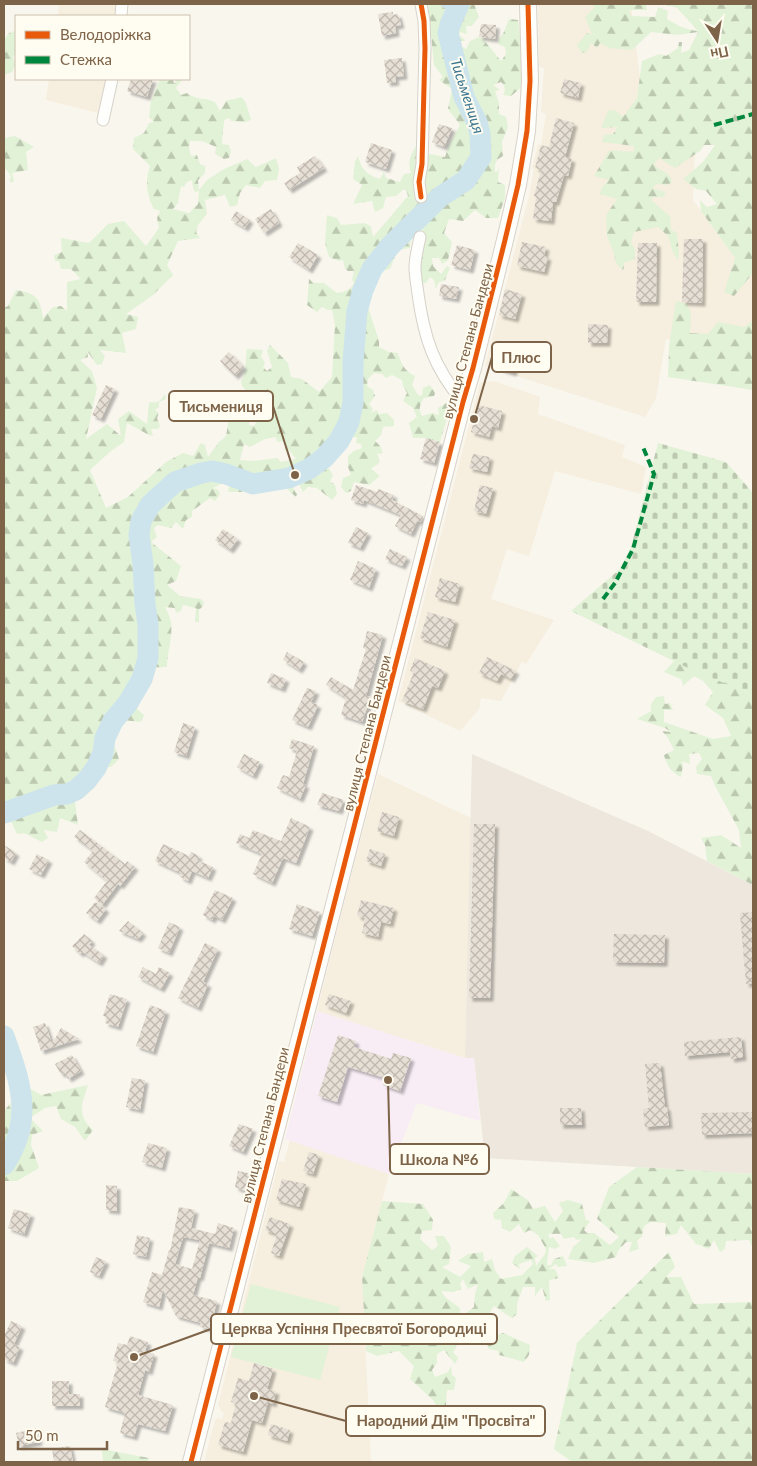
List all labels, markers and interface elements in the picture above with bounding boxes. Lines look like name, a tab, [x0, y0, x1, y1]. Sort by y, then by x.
legend	[15, 15, 190, 80]
north arrow	[692, 15, 742, 65]
text: Велодоріжка	[60, 25, 151, 43]
text: Пн	[709, 43, 731, 63]
text: Стежка	[60, 50, 112, 68]
water label: Тисьмениця	[447, 56, 489, 136]
street label: вулиця Степана Бандери	[439, 261, 496, 421]
callout: Плюс	[492, 342, 551, 372]
text: Плюс	[501, 348, 541, 366]
callout: Тисьмениця	[169, 391, 273, 421]
text: Тисьмениця	[179, 397, 263, 415]
street label: вулиця Степана Бандери	[339, 653, 394, 813]
street label: вулиця Степана Бандери	[237, 1045, 292, 1205]
callout: Школа №6	[390, 1144, 489, 1174]
text: Школа №6	[399, 1150, 479, 1168]
callout: Церква Успіння Пресвятої Богородиці	[211, 1314, 497, 1344]
text: Церква Успіння Пресвятої Богородиці	[221, 1319, 487, 1337]
callout: Народний Дім "Просвіта"	[346, 1406, 545, 1436]
text: Народний Дім "Просвіта"	[357, 1411, 536, 1429]
scale bar	[18, 1418, 106, 1450]
text: 50 m	[25, 1426, 59, 1444]

